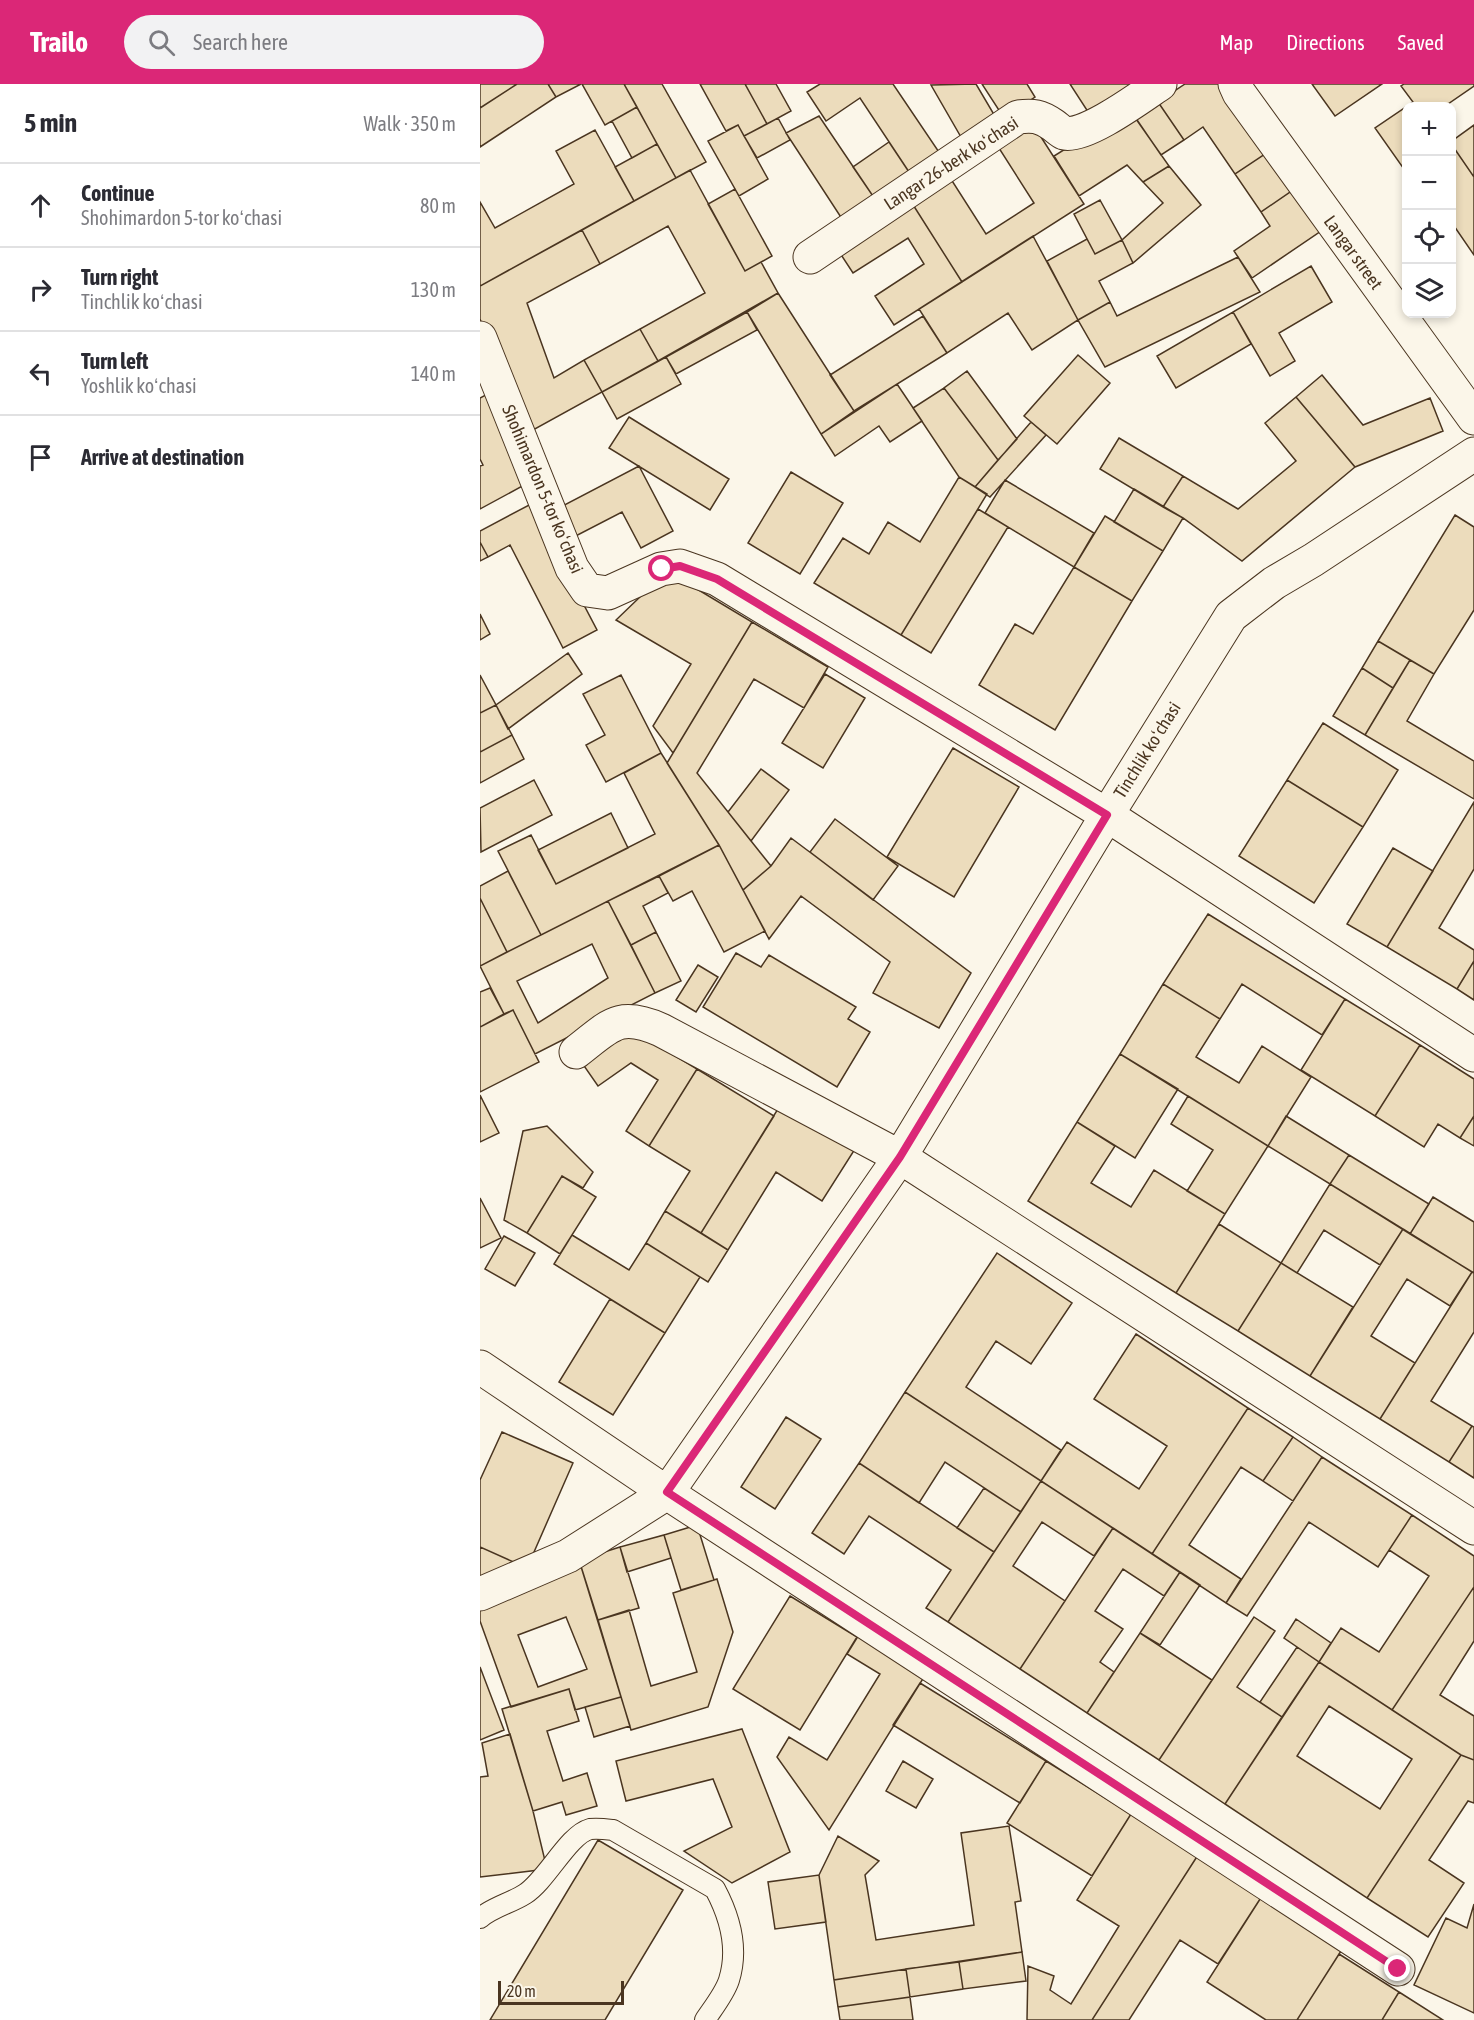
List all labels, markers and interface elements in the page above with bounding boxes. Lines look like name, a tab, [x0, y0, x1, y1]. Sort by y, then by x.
search box	[124, 15, 544, 69]
text: Trailo	[30, 26, 88, 58]
icon: search	[145, 26, 178, 59]
text: Search here	[193, 29, 288, 55]
text: Map	[1219, 30, 1253, 54]
text: Directions	[1286, 30, 1365, 54]
text: Saved	[1398, 30, 1444, 54]
map controls	[1402, 102, 1456, 318]
button: +	[1402, 102, 1456, 156]
text: 5 min	[24, 108, 77, 138]
text: Walk · 350 m	[364, 112, 456, 135]
street label: Langar 26-berk koʻchasi	[880, 112, 1022, 214]
button: −	[1402, 156, 1456, 210]
text: Continue	[81, 180, 155, 206]
icon: ahead	[24, 189, 57, 222]
text: 80 m	[420, 194, 456, 217]
text: Shohimardon 5-tor koʻchasi	[81, 206, 282, 229]
button: locate	[1402, 210, 1456, 264]
street label: Langar street	[1320, 211, 1388, 293]
text: Turn right	[81, 264, 158, 290]
button: layers	[1402, 264, 1456, 318]
icon: right	[24, 273, 57, 306]
text: 130 m	[411, 278, 456, 301]
text: Tinchlik koʻchasi	[81, 290, 203, 313]
text: Turn left	[81, 348, 148, 374]
icon: left	[24, 357, 57, 390]
text: 140 m	[411, 362, 456, 385]
text: Yoshlik koʻchasi	[81, 374, 197, 397]
street label: Shohimardon 5-tor koʻchasi	[498, 402, 588, 576]
icon: arrive	[24, 441, 57, 474]
text: Arrive at destination	[81, 444, 244, 470]
route start	[648, 555, 674, 581]
street label: Tinchlik koʻchasi	[1109, 698, 1185, 802]
route end	[1384, 1955, 1410, 1981]
scale bar	[498, 1978, 624, 2006]
text: 20 m	[507, 1982, 536, 2000]

